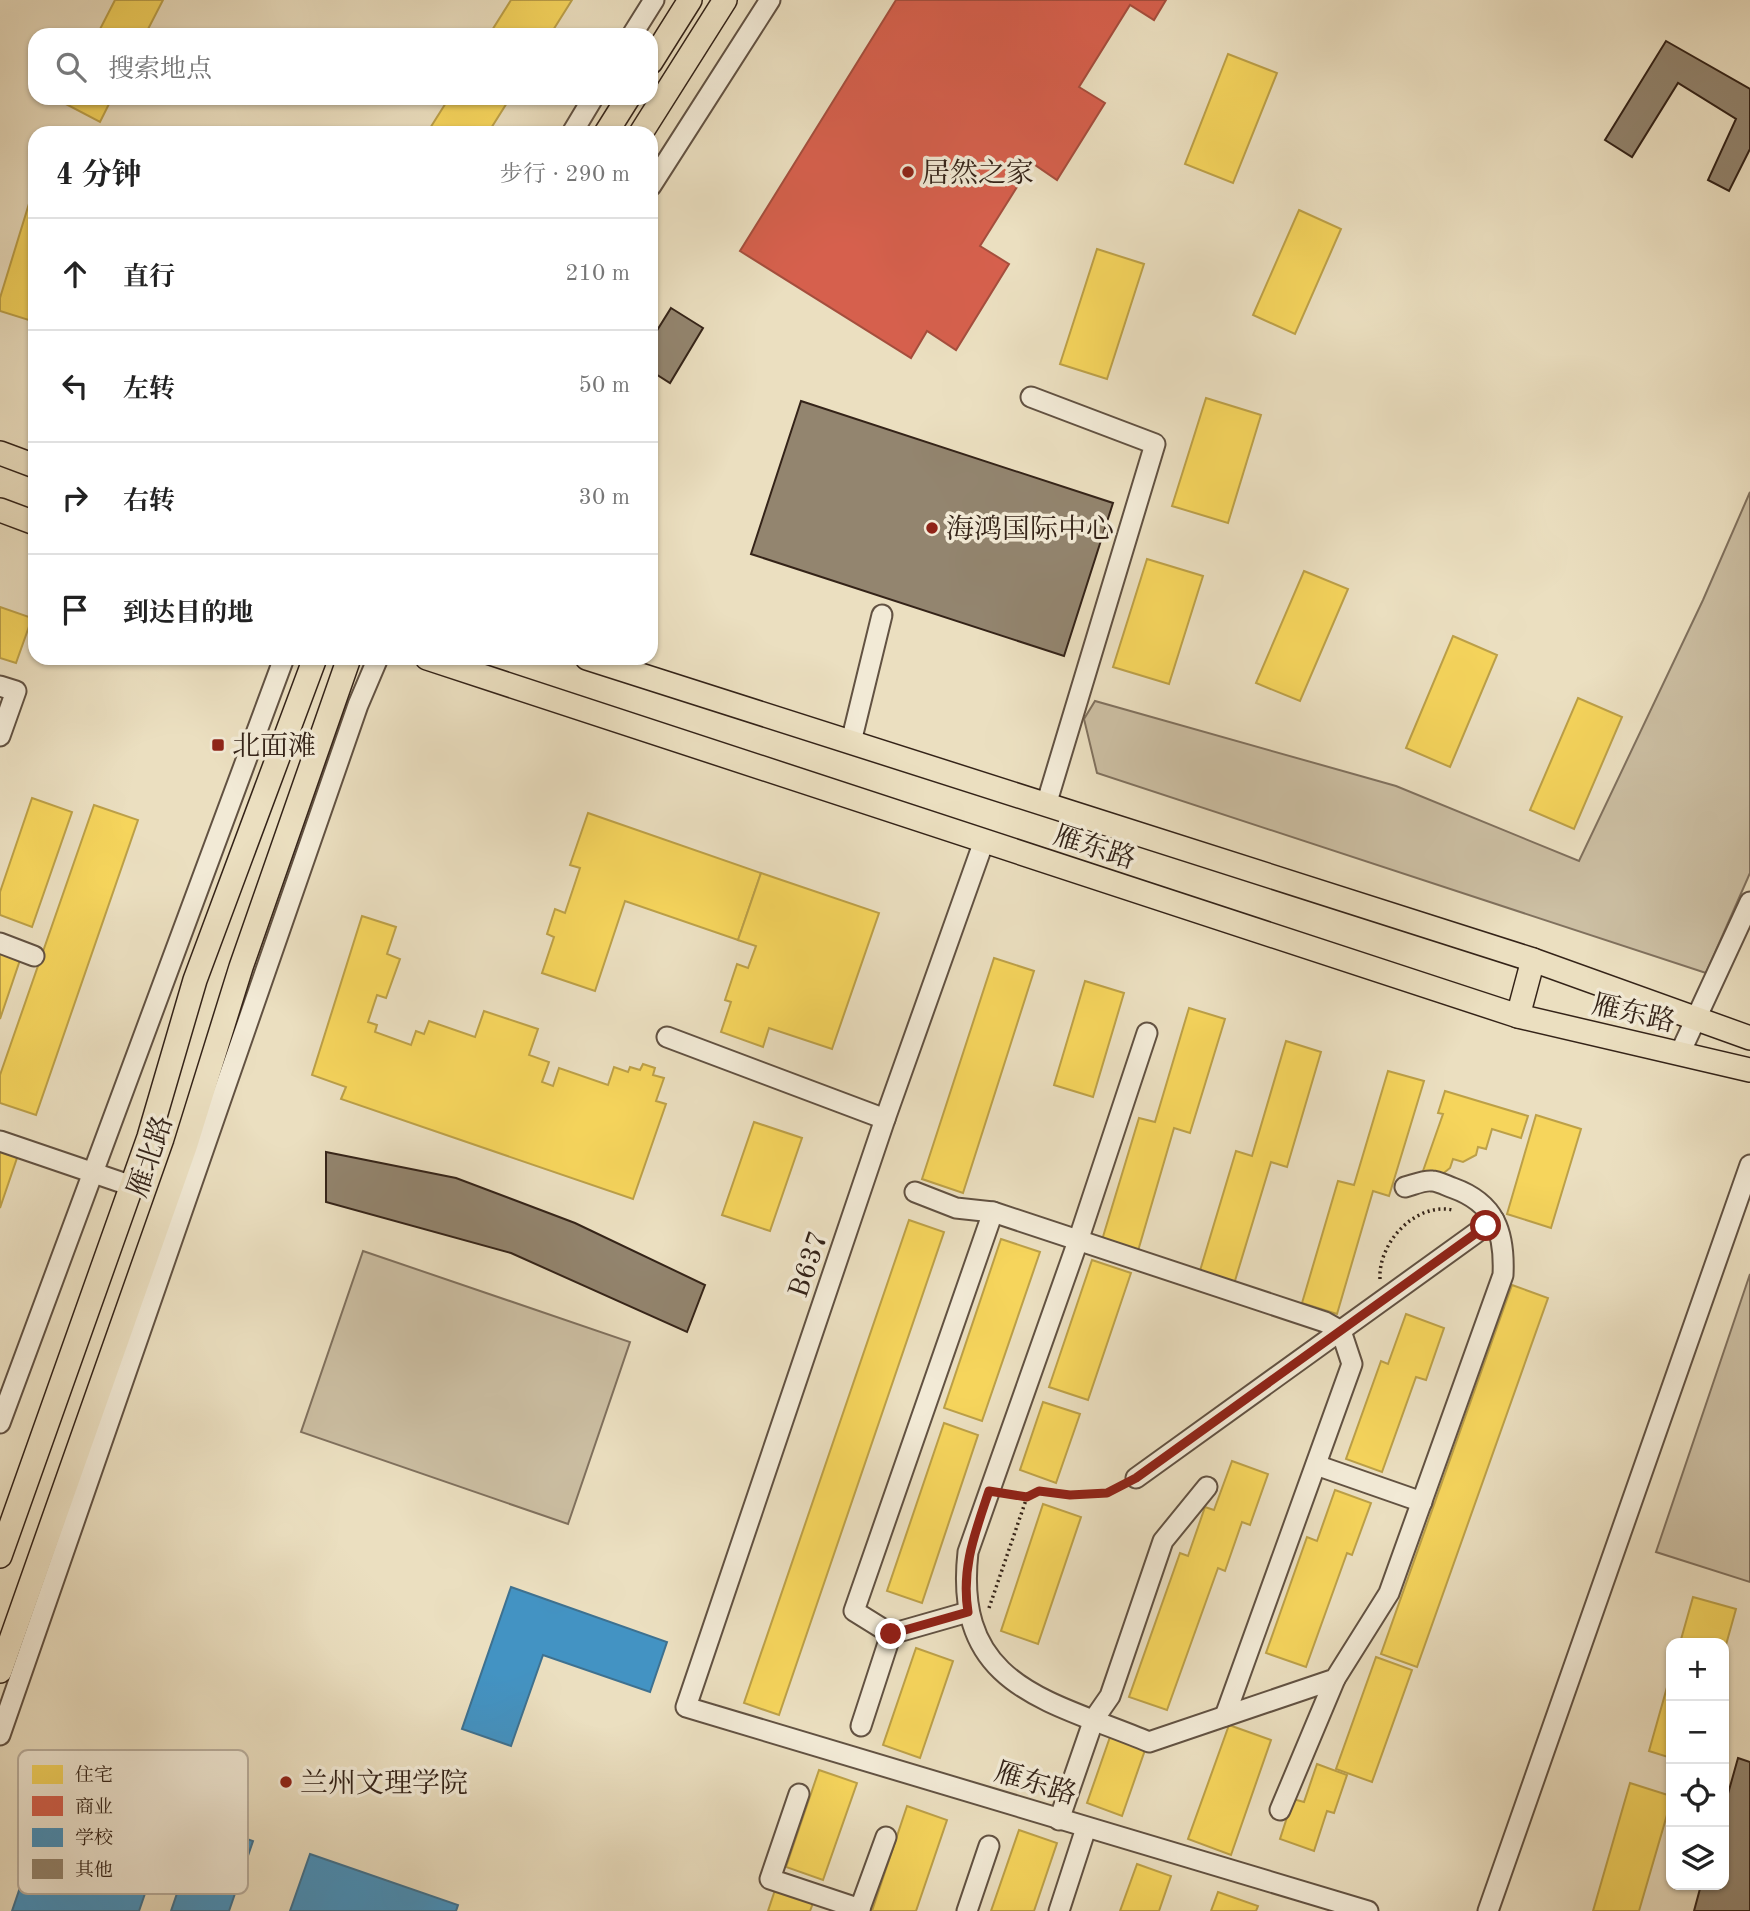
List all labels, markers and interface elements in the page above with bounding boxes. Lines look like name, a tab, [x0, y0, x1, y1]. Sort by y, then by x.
search box	[28, 28, 658, 105]
icon: search	[52, 48, 90, 86]
text: 搜索地点	[108, 57, 212, 83]
place label: 居然之家	[922, 158, 1034, 189]
text: 4 分钟	[56, 161, 142, 191]
text: 步行 · 290 m	[500, 163, 630, 186]
marker: 居然之家	[900, 164, 916, 180]
icon: ahead	[56, 255, 94, 293]
text: 210 m	[565, 262, 630, 285]
text: 直行	[123, 265, 175, 291]
icon: left	[56, 367, 94, 405]
text: 50 m	[579, 374, 630, 397]
text: 左转	[123, 377, 175, 403]
icon: right	[56, 479, 94, 517]
text: 30 m	[579, 486, 630, 509]
text: 右转	[123, 489, 175, 515]
place label: 海鸿国际中心	[946, 514, 1114, 545]
marker: 海鸿国际中心	[924, 520, 940, 536]
icon: arrive	[56, 591, 94, 629]
text: 到达目的地	[123, 601, 253, 627]
place label: 北面滩	[232, 731, 316, 762]
marker: 北面滩	[210, 737, 226, 753]
street label: 雁东路	[1050, 820, 1139, 875]
street label: 雁东路	[1589, 989, 1678, 1038]
street label: 雁北路	[122, 1112, 179, 1201]
route start	[1470, 1210, 1501, 1241]
street label: B637	[786, 1228, 834, 1302]
route end	[875, 1618, 906, 1649]
map controls	[1666, 1638, 1729, 1890]
button: +	[1666, 1638, 1729, 1701]
button: −	[1666, 1701, 1729, 1764]
legend	[18, 1750, 248, 1894]
street label: 雁东路	[991, 1756, 1080, 1811]
button: locate	[1666, 1764, 1729, 1827]
text: 住宅	[75, 1765, 113, 1786]
place label: 兰州文理学院	[300, 1768, 468, 1799]
marker: 兰州文理学院	[278, 1774, 294, 1790]
text: 商业	[75, 1796, 113, 1818]
text: 学校	[75, 1827, 113, 1849]
button: layers	[1666, 1827, 1729, 1890]
text: 其他	[75, 1860, 113, 1881]

